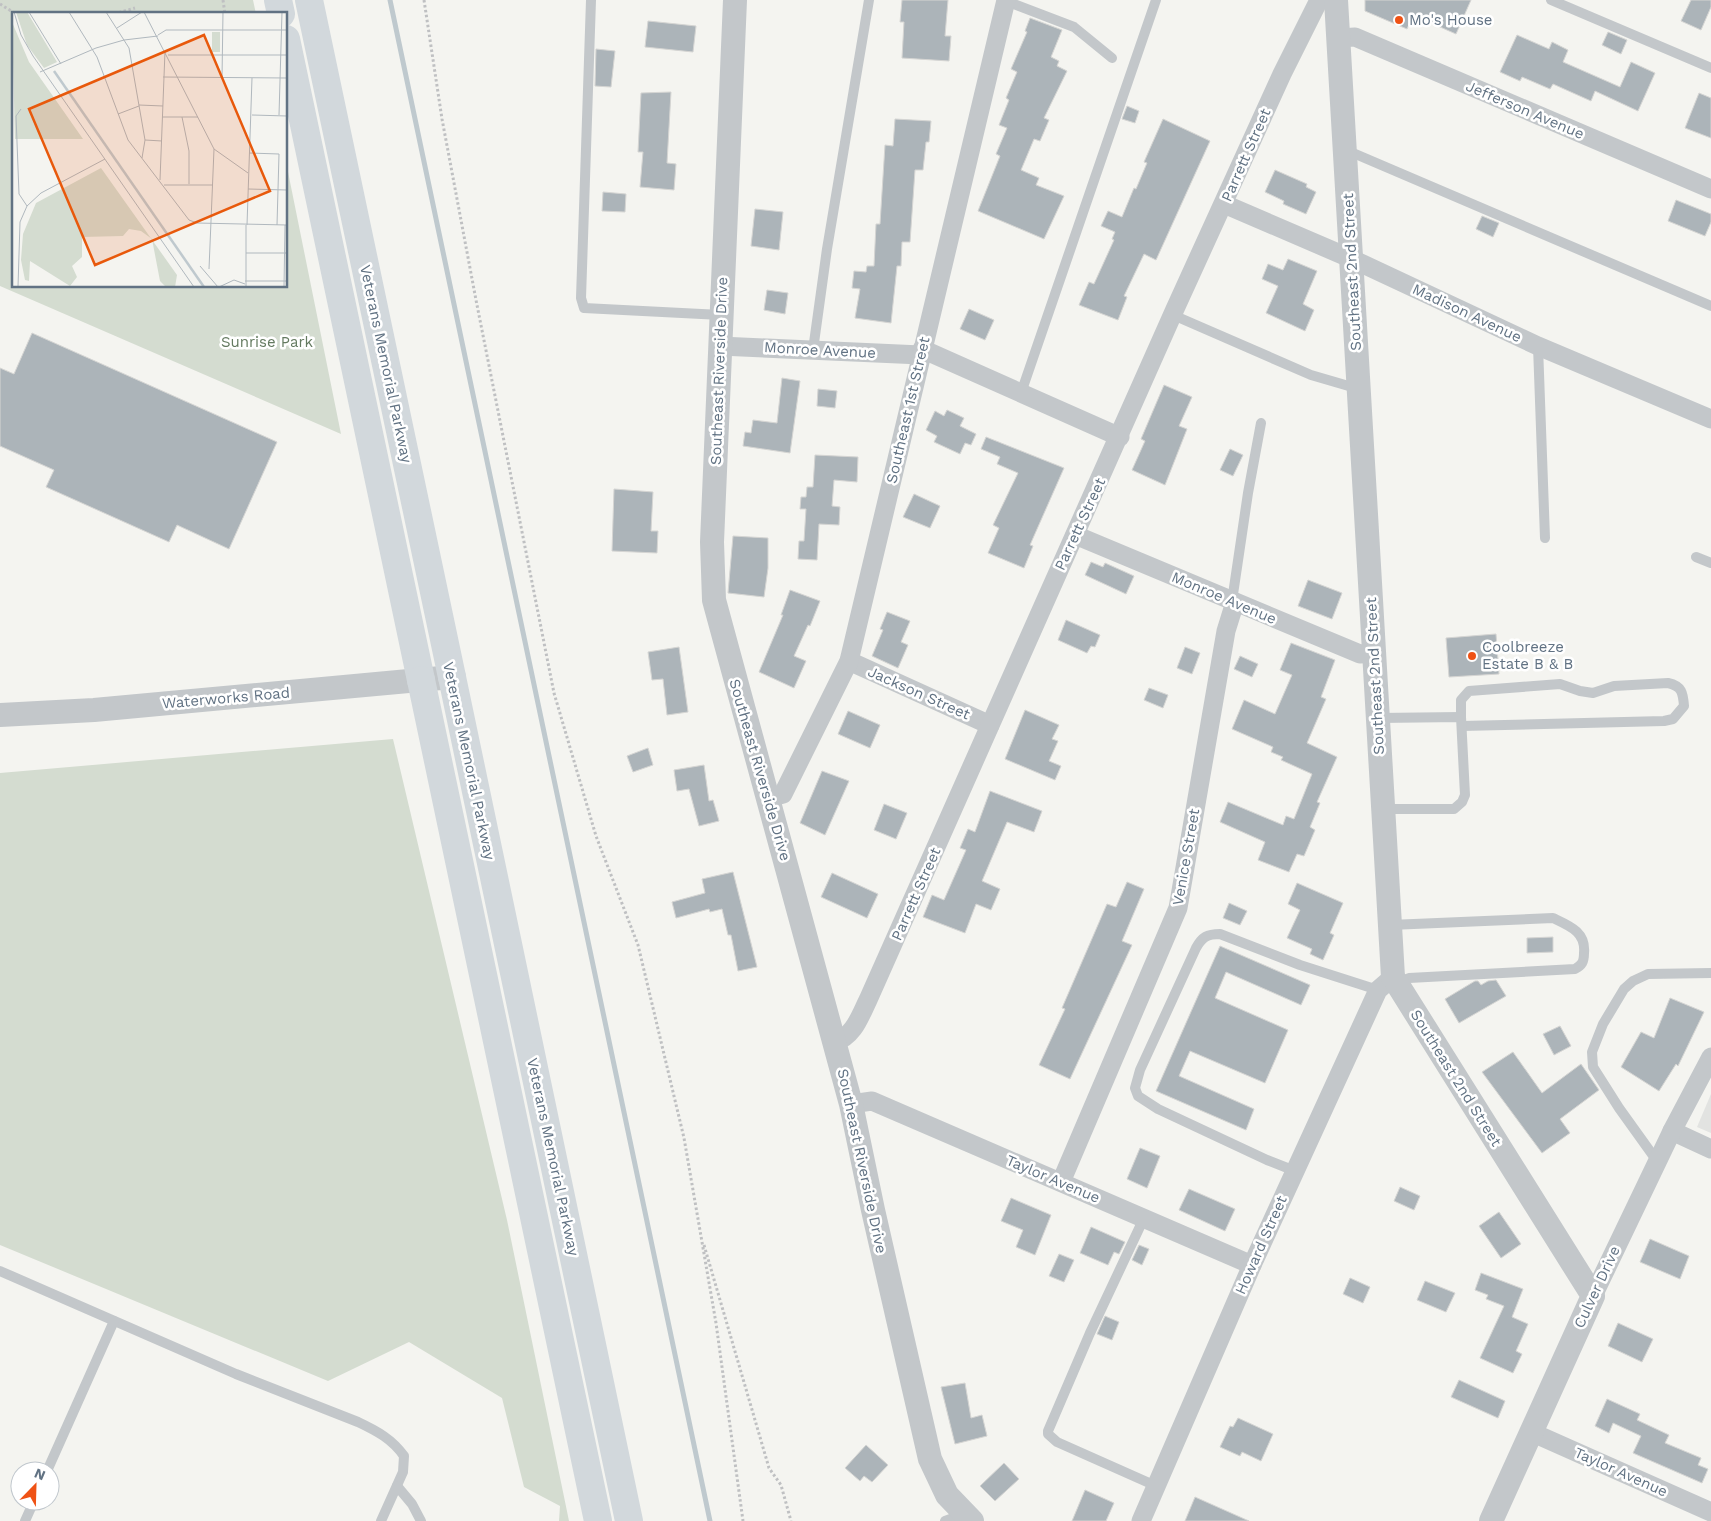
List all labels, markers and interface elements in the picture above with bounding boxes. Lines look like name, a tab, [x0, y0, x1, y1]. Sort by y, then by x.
place label: Mo's House	[1409, 11, 1492, 29]
inset map	[12, 12, 288, 288]
marker: Mo's House	[1393, 14, 1405, 26]
street label: Jefferson Avenue	[1463, 77, 1587, 143]
street label: Parrett Street	[1217, 105, 1275, 204]
street label: Southeast 2nd Street	[1339, 192, 1365, 351]
street label: Veterans Memorial Parkway	[356, 263, 416, 465]
street label: Southeast Riverside Drive	[707, 277, 731, 465]
street label: Madison Avenue	[1410, 280, 1524, 346]
park label: Sunrise Park	[221, 333, 314, 351]
street label: Southeast 1st Street	[882, 334, 934, 485]
street label: Monroe Avenue	[764, 338, 876, 362]
street label: Parrett Street	[1051, 474, 1110, 573]
street label: Monroe Avenue	[1169, 568, 1279, 628]
street label: Southeast 2nd Street	[1362, 596, 1388, 755]
place label: Coolbreeze Estate B & B	[1482, 638, 1573, 673]
marker: Coolbreeze Estate B & B	[1466, 650, 1478, 662]
street label: Veterans Memorial Parkway	[439, 660, 499, 862]
street label: Jackson Street	[865, 662, 974, 724]
street label: Southeast Riverside Drive	[725, 677, 795, 863]
street label: Waterworks Road	[161, 683, 291, 713]
street label: Venice Street	[1169, 806, 1204, 907]
street label: Parrett Street	[887, 844, 945, 943]
street label: Southeast 2nd Street	[1407, 1006, 1506, 1150]
street label: Veterans Memorial Parkway	[523, 1056, 583, 1258]
street label: Southeast Riverside Drive	[834, 1067, 890, 1255]
street label: Taylor Avenue	[1003, 1151, 1103, 1207]
street label: Howard Street	[1231, 1192, 1291, 1297]
street label: Culver Drive	[1570, 1243, 1624, 1331]
street label: Taylor Avenue	[1572, 1443, 1670, 1501]
north arrow	[10, 1461, 60, 1511]
text: N	[32, 1465, 48, 1483]

